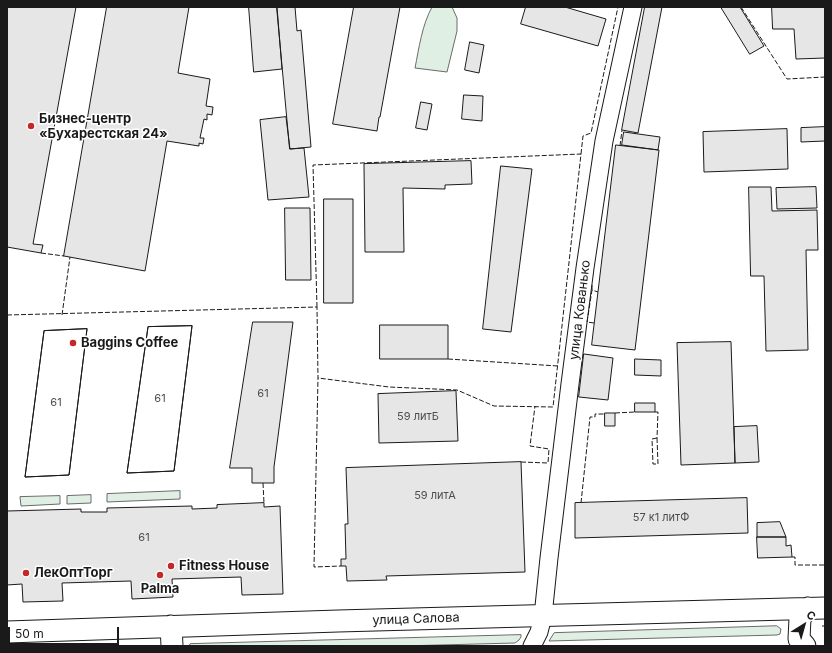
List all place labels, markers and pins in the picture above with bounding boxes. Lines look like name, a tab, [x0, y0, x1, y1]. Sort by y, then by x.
place label: Бизнес-центр «Бухарестская 24»	[39, 111, 168, 142]
marker: Бизнес-центр «Бухарестская 24»	[26, 121, 36, 131]
place label: Baggins Coffee	[81, 335, 178, 351]
marker: Baggins Coffee	[68, 338, 78, 348]
place label: Fitness House	[179, 558, 269, 574]
marker: Fitness House	[166, 561, 176, 571]
place label: ЛекОптТорг	[34, 565, 113, 581]
marker: ЛекОптТорг	[21, 568, 31, 578]
marker: Palma	[155, 570, 165, 580]
place label: Palma	[141, 581, 179, 597]

